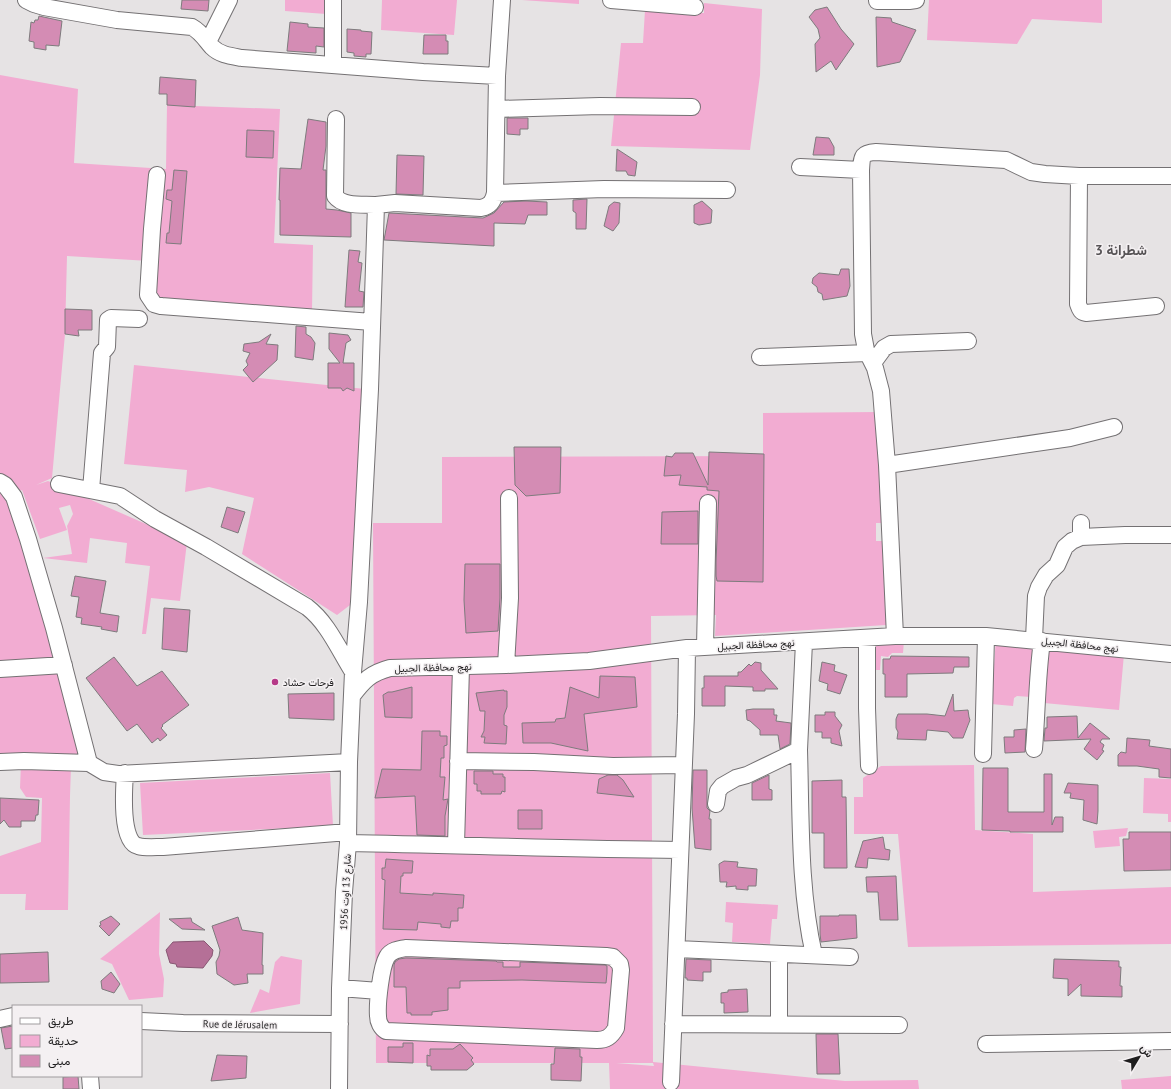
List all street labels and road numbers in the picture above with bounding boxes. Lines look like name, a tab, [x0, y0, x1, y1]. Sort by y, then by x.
street label: نهج محافظة الجبيل	[1041, 634, 1119, 655]
street label: نهج محافظة الجبيل	[717, 636, 795, 653]
street label: نهج محافظة الجبيل	[394, 660, 472, 675]
street label: شارع 13 اوت 1956	[337, 853, 354, 931]
street label: Rue de Jérusalem	[203, 1017, 277, 1032]

